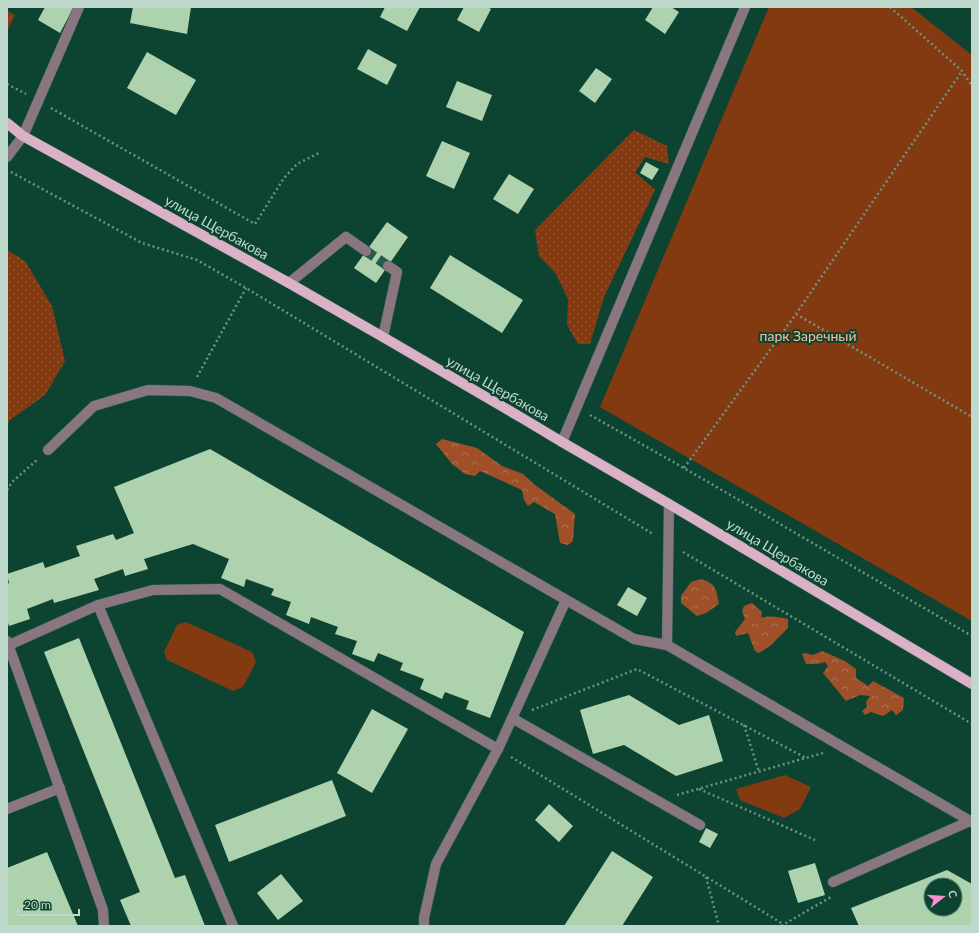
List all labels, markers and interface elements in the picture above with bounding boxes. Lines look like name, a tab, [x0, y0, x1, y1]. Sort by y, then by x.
street label: улица Щербакова	[162, 191, 272, 263]
park label: парк Заречный	[760, 327, 856, 344]
street label: улица Щербакова	[443, 352, 553, 424]
street label: улица Щербакова	[724, 515, 832, 589]
north arrow	[923, 877, 963, 917]
text: С	[946, 889, 961, 900]
scale bar	[18, 891, 79, 917]
text: 20 m	[24, 897, 51, 912]

